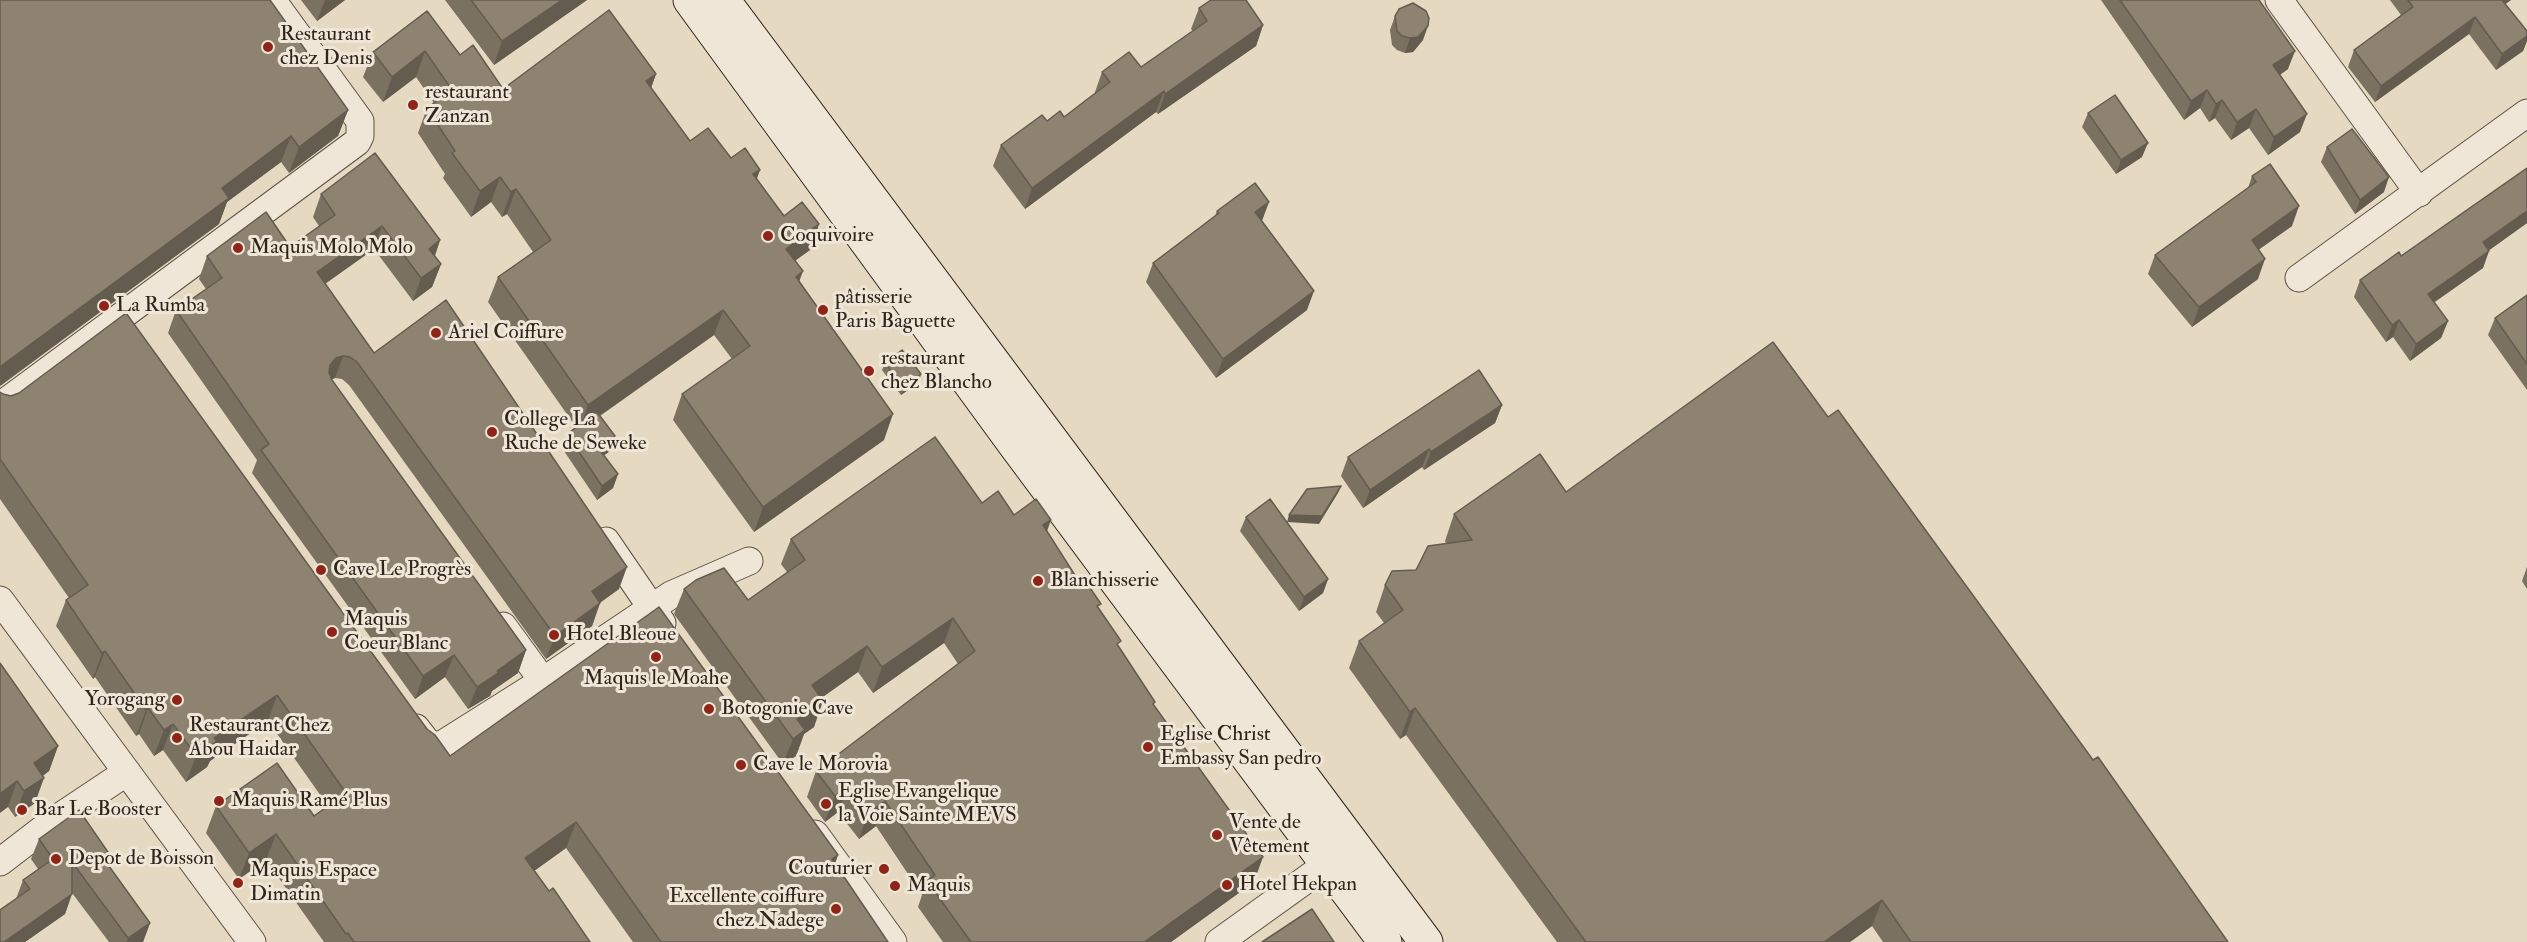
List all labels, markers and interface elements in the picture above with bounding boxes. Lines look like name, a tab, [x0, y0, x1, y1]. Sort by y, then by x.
place label: Restaurant chez Denis	[280, 22, 372, 72]
marker: Restaurant chez Denis	[261, 40, 275, 54]
place label: restaurant Zanzan	[425, 80, 509, 130]
marker: restaurant Zanzan	[406, 98, 420, 112]
place label: Coquivoire	[780, 223, 874, 249]
marker: Coquivoire	[761, 229, 775, 243]
place label: Maquis Molo Molo	[250, 235, 413, 261]
marker: Maquis Molo Molo	[231, 241, 245, 255]
place label: pâtisserie Paris Baguette	[835, 285, 955, 335]
place label: La Rumba	[116, 293, 205, 319]
marker: La Rumba	[97, 299, 111, 313]
marker: pâtisserie Paris Baguette	[816, 303, 830, 317]
place label: Ariel Coiffure	[448, 320, 564, 346]
marker: Ariel Coiffure	[429, 326, 443, 340]
place label: restaurant chez Blancho	[881, 346, 992, 396]
marker: restaurant chez Blancho	[862, 364, 876, 378]
place label: College La Ruche de Seweke	[504, 407, 646, 457]
marker: College La Ruche de Seweke	[485, 425, 499, 439]
place label: Cave Le Progrès	[333, 557, 471, 583]
marker: Cave Le Progrès	[314, 563, 328, 577]
place label: Blanchisserie	[1050, 568, 1159, 594]
marker: Blanchisserie	[1031, 574, 1045, 588]
place label: Maquis Coeur Blanc	[344, 607, 448, 657]
place label: Hotel Bleoue	[566, 622, 676, 648]
marker: Maquis Coeur Blanc	[325, 625, 339, 639]
marker: Hotel Bleoue	[547, 628, 561, 642]
marker: Maquis le Moahe	[649, 650, 663, 664]
place label: Maquis le Moahe	[584, 666, 728, 692]
place label: Yorogang	[85, 687, 165, 713]
marker: Yorogang	[170, 693, 184, 707]
place label: Botogonie Cave	[721, 696, 853, 722]
marker: Botogonie Cave	[702, 702, 716, 716]
place label: Restaurant Chez Abou Haidar	[189, 713, 330, 763]
place label: Eglise Christ Embassy San pedro	[1160, 722, 1321, 772]
marker: Restaurant Chez Abou Haidar	[170, 731, 184, 745]
marker: Eglise Christ Embassy San pedro	[1141, 740, 1155, 754]
place label: Cave le Morovia	[753, 752, 888, 778]
marker: Cave le Morovia	[734, 758, 748, 772]
place label: Eglise Evangelique la Voie Sainte MEVS	[838, 779, 1017, 829]
place label: Maquis Ramé Plus	[231, 788, 388, 814]
marker: Maquis Ramé Plus	[212, 794, 226, 808]
place label: Bar Le Booster	[34, 797, 162, 823]
marker: Eglise Evangelique la Voie Sainte MEVS	[819, 797, 833, 811]
marker: Bar Le Booster	[15, 803, 29, 817]
place label: Vente de Vêtement	[1229, 810, 1310, 860]
marker: Vente de Vêtement	[1210, 828, 1224, 842]
place label: Depot de Boisson	[68, 846, 214, 872]
marker: Depot de Boisson	[49, 852, 63, 866]
place label: Couturier	[788, 856, 872, 882]
place label: Maquis Espace Dimatin	[250, 858, 377, 908]
marker: Couturier	[877, 862, 891, 876]
place label: Hotel Hekpan	[1239, 872, 1357, 898]
place label: Maquis	[907, 873, 970, 899]
marker: Maquis Espace Dimatin	[231, 876, 245, 890]
marker: Hotel Hekpan	[1220, 878, 1234, 892]
marker: Maquis	[888, 879, 902, 893]
place label: Excellente coiffure chez Nadege	[669, 884, 824, 934]
marker: Excellente coiffure chez Nadege	[829, 902, 843, 916]

